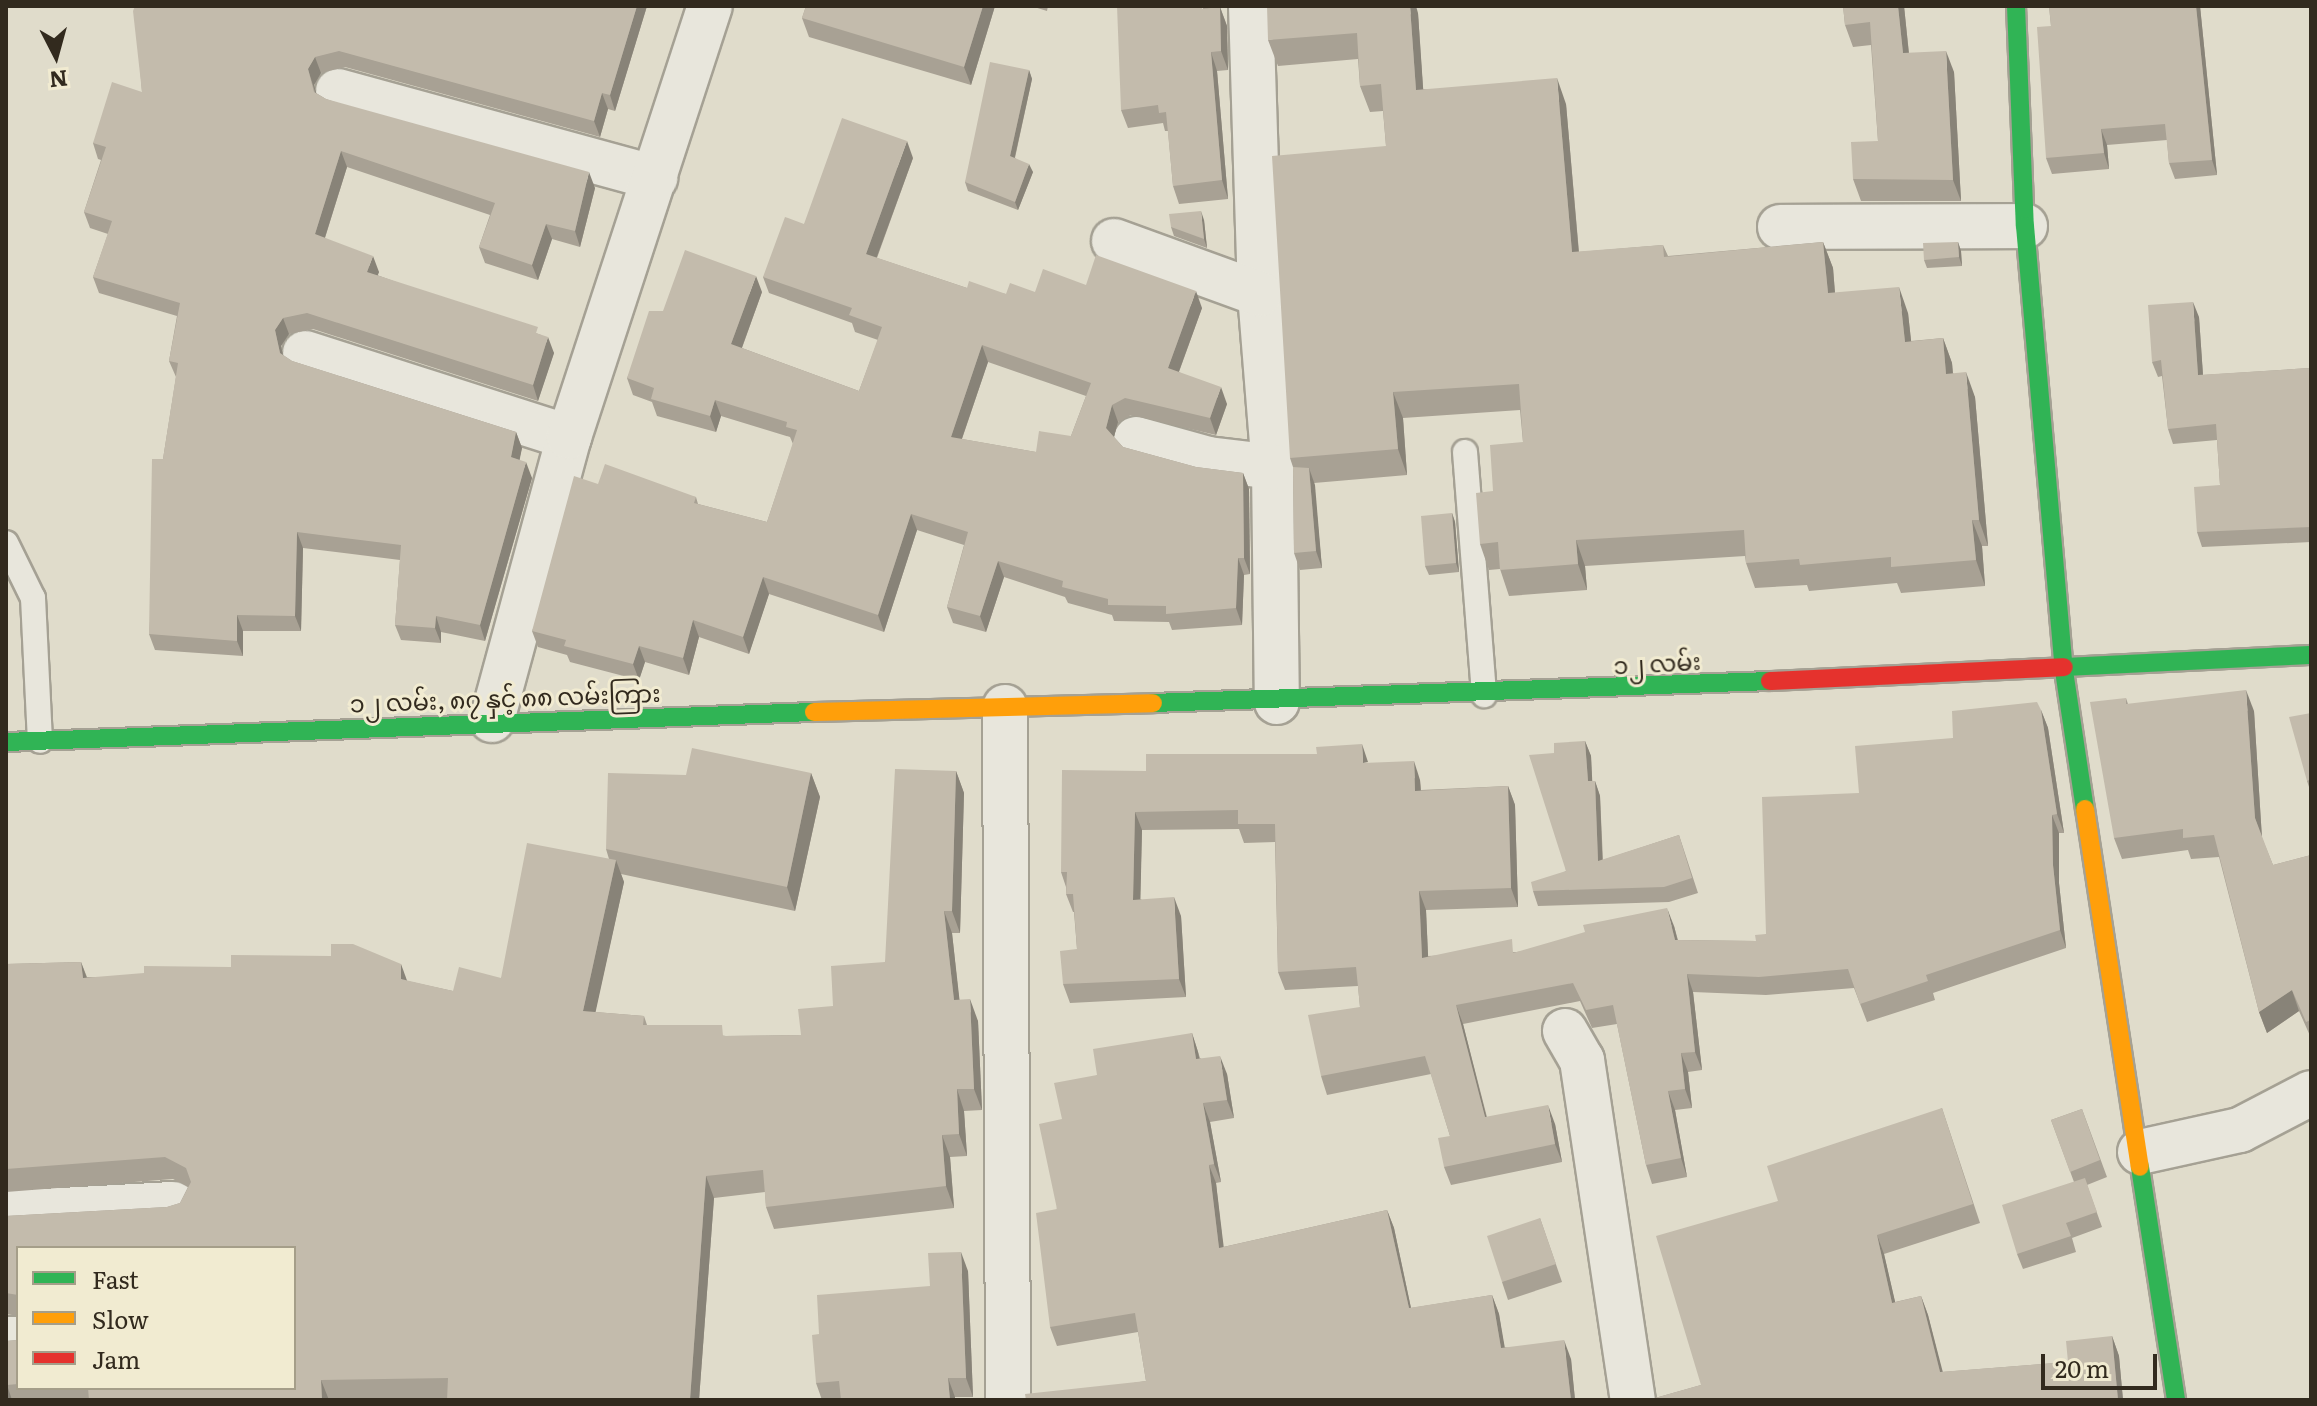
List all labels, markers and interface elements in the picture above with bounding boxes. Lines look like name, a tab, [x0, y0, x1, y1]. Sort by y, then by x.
north arrow	[16, 16, 96, 96]
text: N	[48, 63, 69, 98]
street label: ၁၂ လမ်း	[1613, 645, 1701, 679]
street label: ၁၂ လမ်း, ၈၇ နှင့် ၈၈ လမ်းကြား	[349, 677, 661, 717]
legend	[16, 1246, 296, 1390]
text: Fast	[92, 1261, 139, 1296]
text: Slow	[92, 1301, 149, 1336]
scale bar	[2045, 1338, 2161, 1388]
text: Jam	[92, 1341, 140, 1376]
text: 20 m	[2055, 1350, 2109, 1385]

